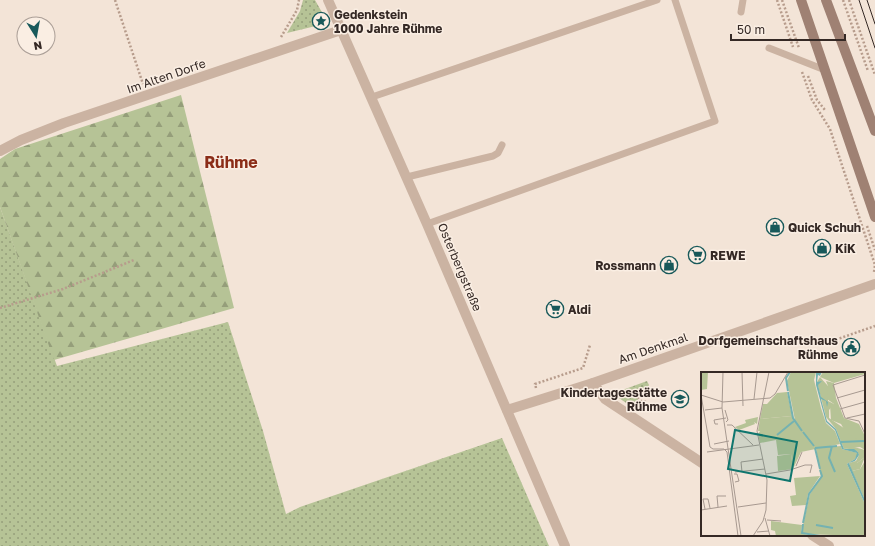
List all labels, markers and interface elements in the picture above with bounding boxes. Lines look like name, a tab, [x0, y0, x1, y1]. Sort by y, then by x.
place label: Gedenkstein 1000 Jahre Rühme	[334, 7, 442, 36]
place icon: Gedenkstein 1000 Jahre Rühme	[311, 11, 331, 31]
north arrow	[16, 16, 56, 56]
scale bar	[731, 16, 845, 42]
text: 50 m	[737, 22, 765, 37]
text: N	[33, 39, 43, 53]
street label: Im Alten Dorfe	[124, 55, 208, 97]
district label: Rühme	[204, 152, 258, 172]
shop icon: Quick Schuh	[765, 217, 785, 237]
place label: Quick Schuh	[788, 220, 861, 235]
street label: Osterbergstraße	[435, 221, 485, 313]
shop icon: KiK	[812, 238, 832, 258]
place label: KiK	[835, 241, 856, 256]
supermarket icon: REWE	[687, 245, 707, 265]
place label: REWE	[710, 248, 745, 263]
shop icon: Rossmann	[659, 255, 679, 275]
place label: Rossmann	[595, 258, 656, 273]
supermarket icon: Aldi	[545, 299, 565, 319]
place label: Aldi	[568, 302, 591, 317]
street label: Am Denkmal	[616, 329, 690, 367]
place label: Dorfgemeinschaftshaus Rühme	[698, 333, 838, 362]
public building icon: Dorfgemeinschaftshaus Rühme	[841, 337, 861, 357]
inset map	[701, 372, 865, 536]
place label: Kindertagesstätte Rühme	[560, 385, 667, 414]
school or university icon: Kindertagesstätte Rühme	[670, 389, 690, 409]

